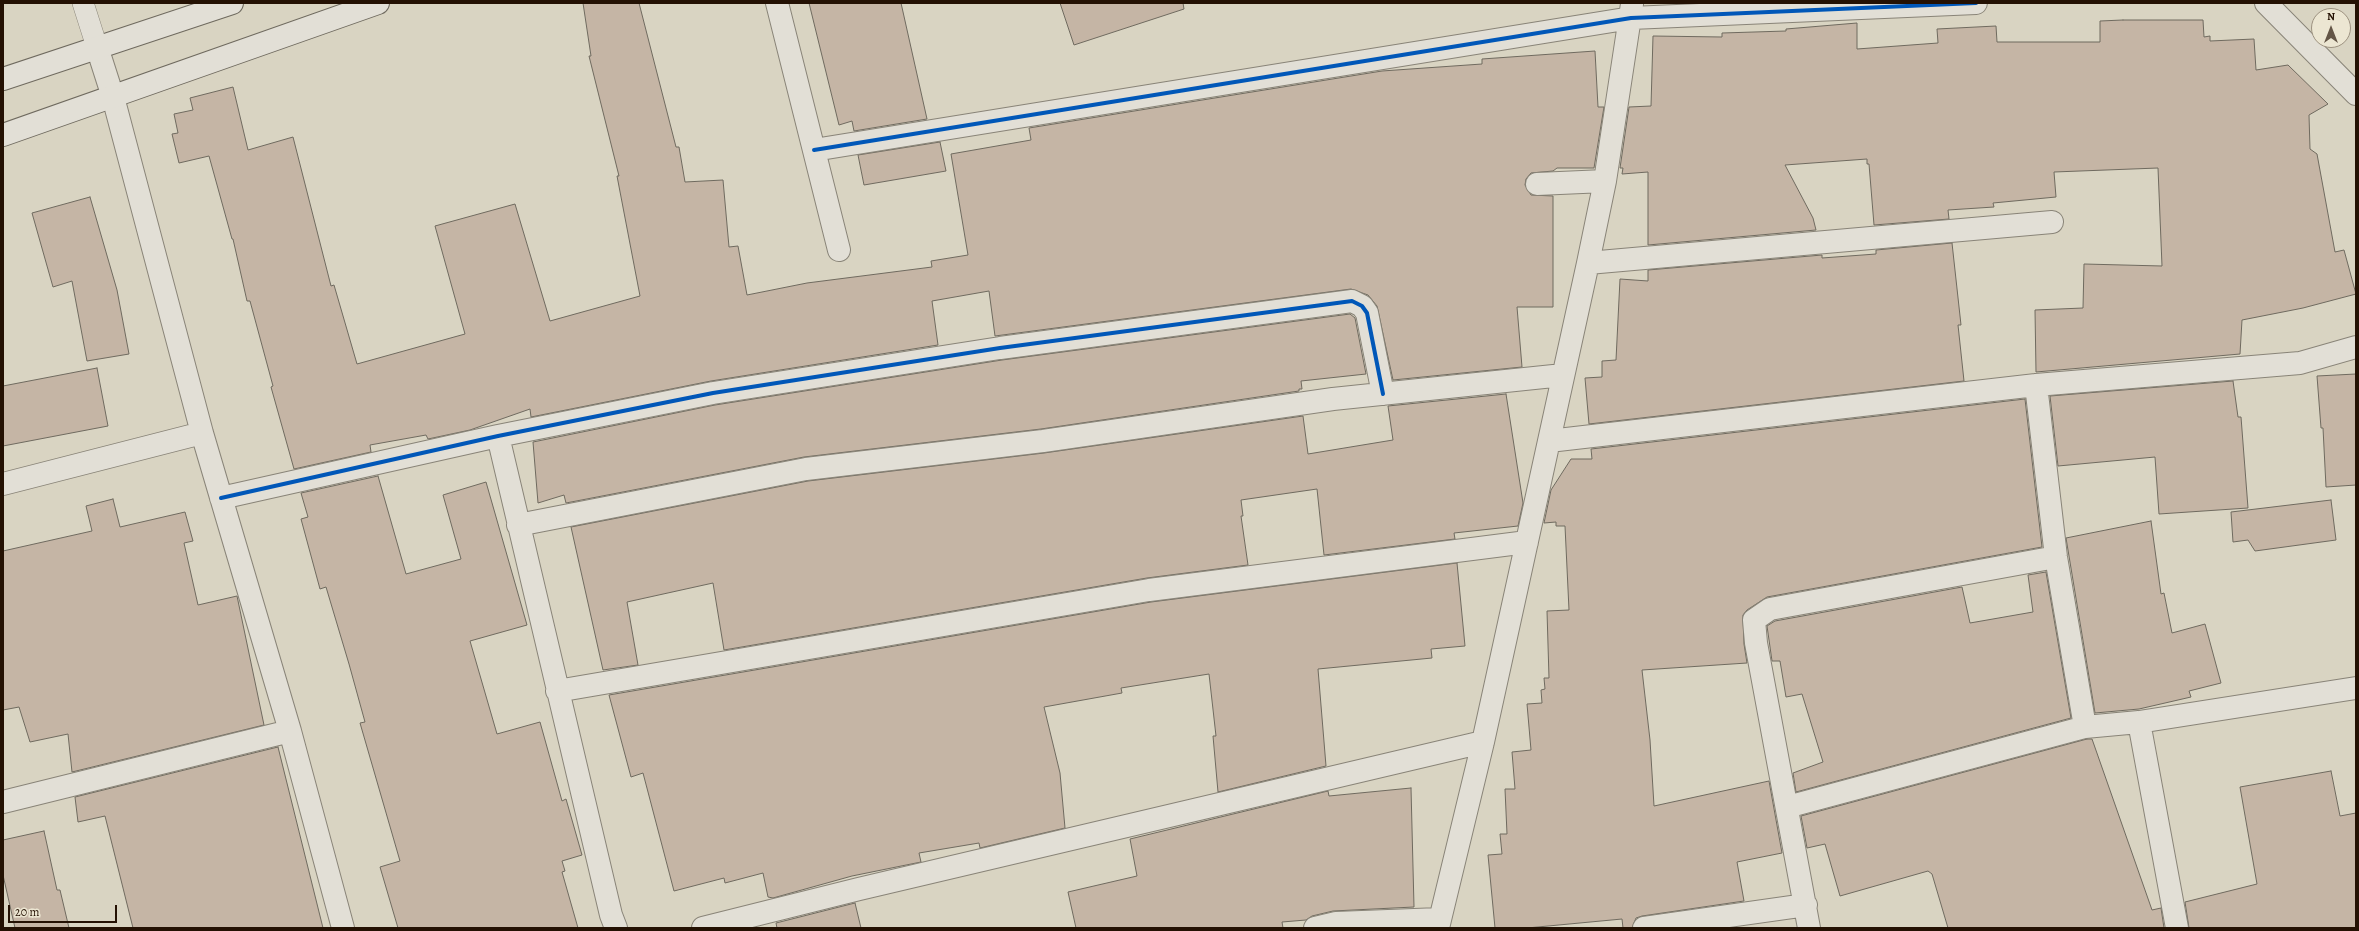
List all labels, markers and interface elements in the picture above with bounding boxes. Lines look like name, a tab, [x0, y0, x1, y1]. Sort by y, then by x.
north arrow	[2311, 8, 2351, 48]
text: N	[2327, 9, 2335, 24]
scale bar	[10, 897, 119, 923]
text: 20 m	[15, 904, 39, 920]

